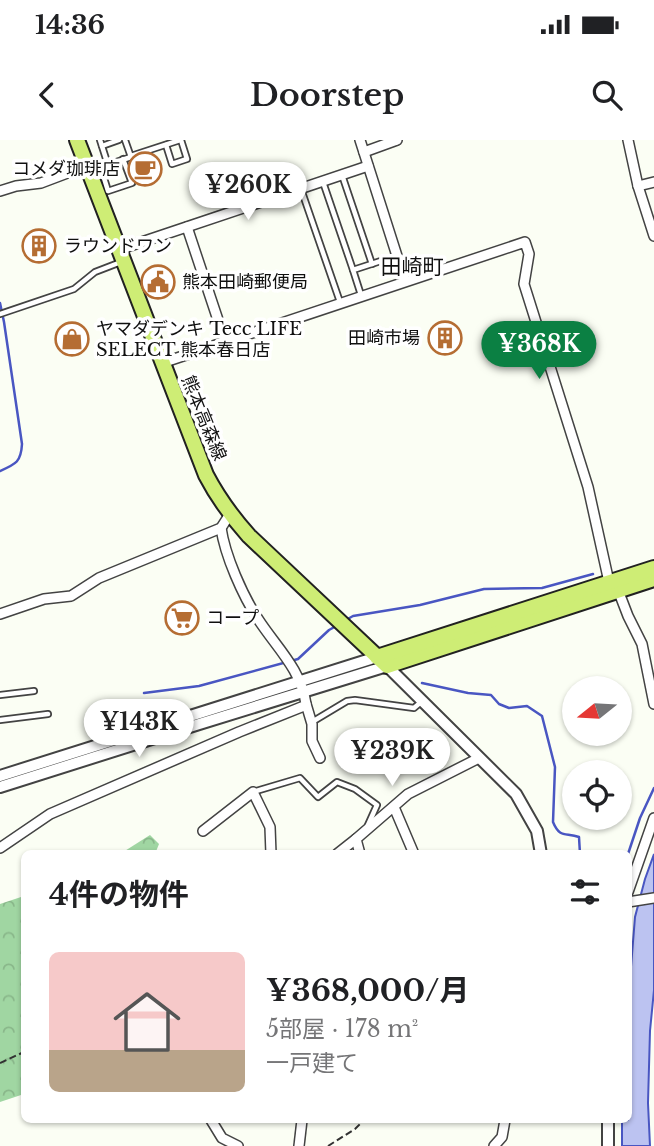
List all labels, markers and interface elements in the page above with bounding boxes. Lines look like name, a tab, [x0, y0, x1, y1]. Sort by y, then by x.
text: 14:36	[35, 9, 105, 41]
text: Doorstep	[250, 75, 404, 115]
icon: back	[28, 76, 66, 114]
icon: search	[588, 76, 626, 114]
cafe icon: コメダ珈琲店	[126, 150, 164, 188]
place label: コメダ珈琲店	[12, 158, 120, 180]
pin: ¥260K	[199, 162, 297, 222]
text: ¥260K	[205, 171, 291, 199]
building icon: ラウンドワン	[20, 227, 58, 265]
place label: ラウンドワン	[64, 235, 172, 257]
district label: 田崎町	[381, 254, 444, 280]
public building icon: 熊本田崎郵便局	[139, 263, 177, 301]
place label: 熊本田崎郵便局	[182, 271, 308, 293]
place label: ヤマダデンキ Tecc LIFE SELECT 熊本春日店	[96, 318, 302, 361]
building icon: 田崎市場	[426, 319, 464, 357]
shop icon: ヤマダデンキ Tecc LIFE SELECT 熊本春日店	[53, 320, 91, 358]
pin: ¥368K	[490, 322, 588, 381]
place label: 田崎市場	[348, 327, 420, 349]
text: ¥368K	[497, 330, 581, 358]
street label: 熊本高森線	[177, 372, 231, 464]
supermarket icon: コープ	[163, 599, 201, 637]
place label: コープ	[206, 607, 259, 629]
north arrow	[562, 676, 632, 746]
map controls	[562, 676, 632, 830]
pin: ¥143K	[90, 700, 188, 759]
text: ¥143K	[100, 708, 178, 736]
pin: ¥239K	[343, 728, 441, 788]
text: ¥239K	[350, 737, 434, 765]
button: locate	[562, 760, 632, 830]
icon: filters	[566, 873, 604, 911]
text: 4件の物件	[49, 876, 189, 913]
text: ¥368,000/月	[266, 972, 469, 1009]
icon: home	[105, 980, 189, 1064]
text: 5部屋 · 178 m²	[266, 1015, 418, 1043]
text: 一戸建て	[266, 1049, 358, 1077]

